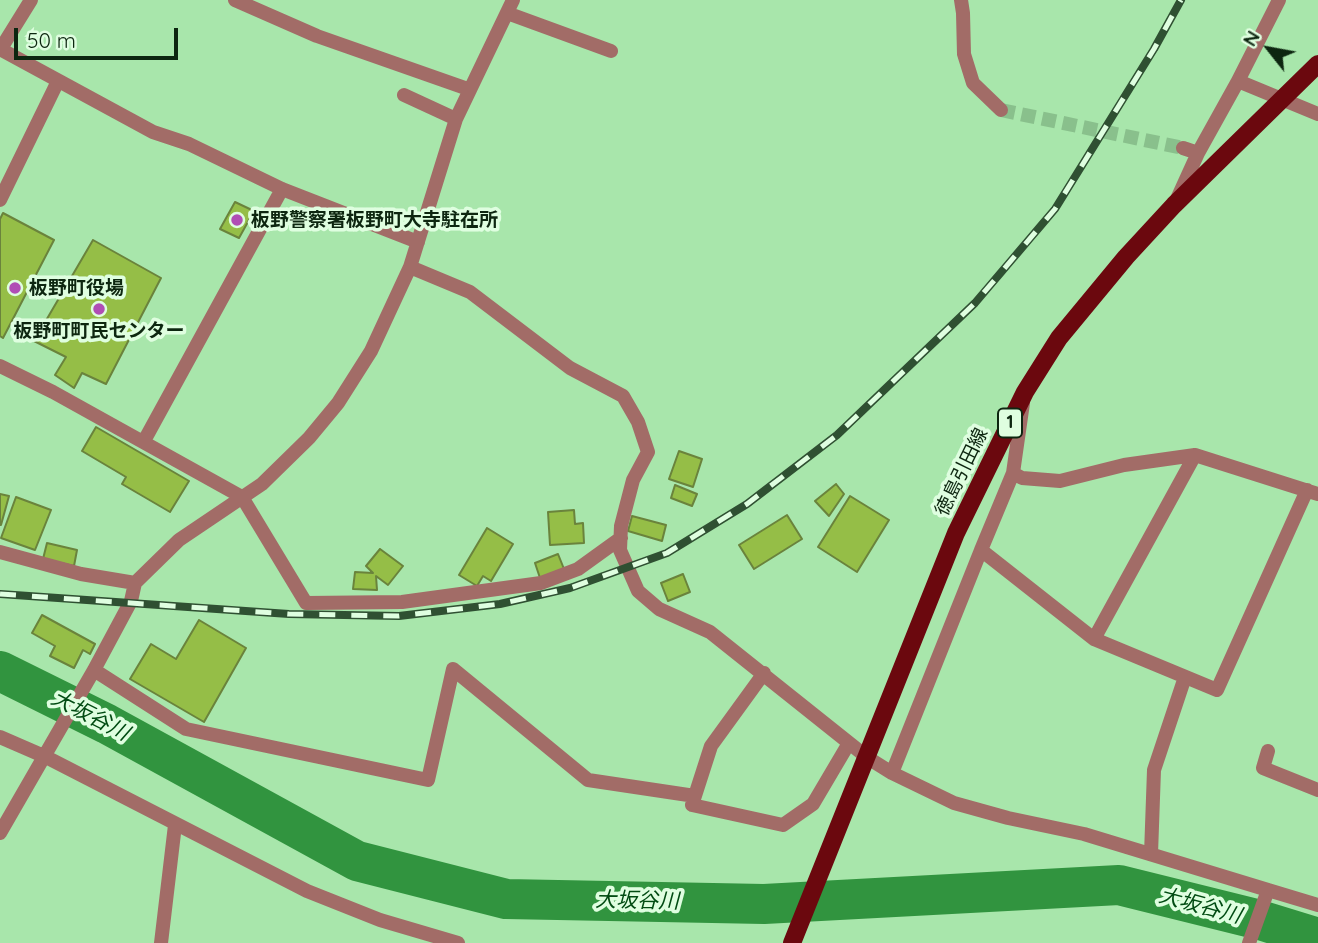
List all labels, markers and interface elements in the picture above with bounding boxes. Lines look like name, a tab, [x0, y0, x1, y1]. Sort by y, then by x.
scale bar	[18, 14, 182, 58]
north arrow	[1234, 14, 1304, 84]
text: N	[1237, 26, 1265, 50]
text: 50 m	[27, 27, 76, 53]
place label: 板野警察署板野町大寺駐在所	[251, 209, 498, 231]
marker: 板野警察署板野町大寺駐在所	[229, 212, 245, 228]
place label: 板野町役場	[29, 277, 124, 299]
marker: 板野町役場	[7, 280, 23, 296]
marker: 板野町町民センター	[91, 301, 107, 317]
place label: 板野町町民センター	[14, 320, 184, 342]
road number: 1	[998, 408, 1022, 438]
street label: 徳島引田線	[931, 424, 993, 520]
water label: 大坂谷川	[47, 686, 133, 746]
water label: 大坂谷川	[1156, 883, 1244, 929]
water label: 大坂谷川	[595, 888, 679, 914]

